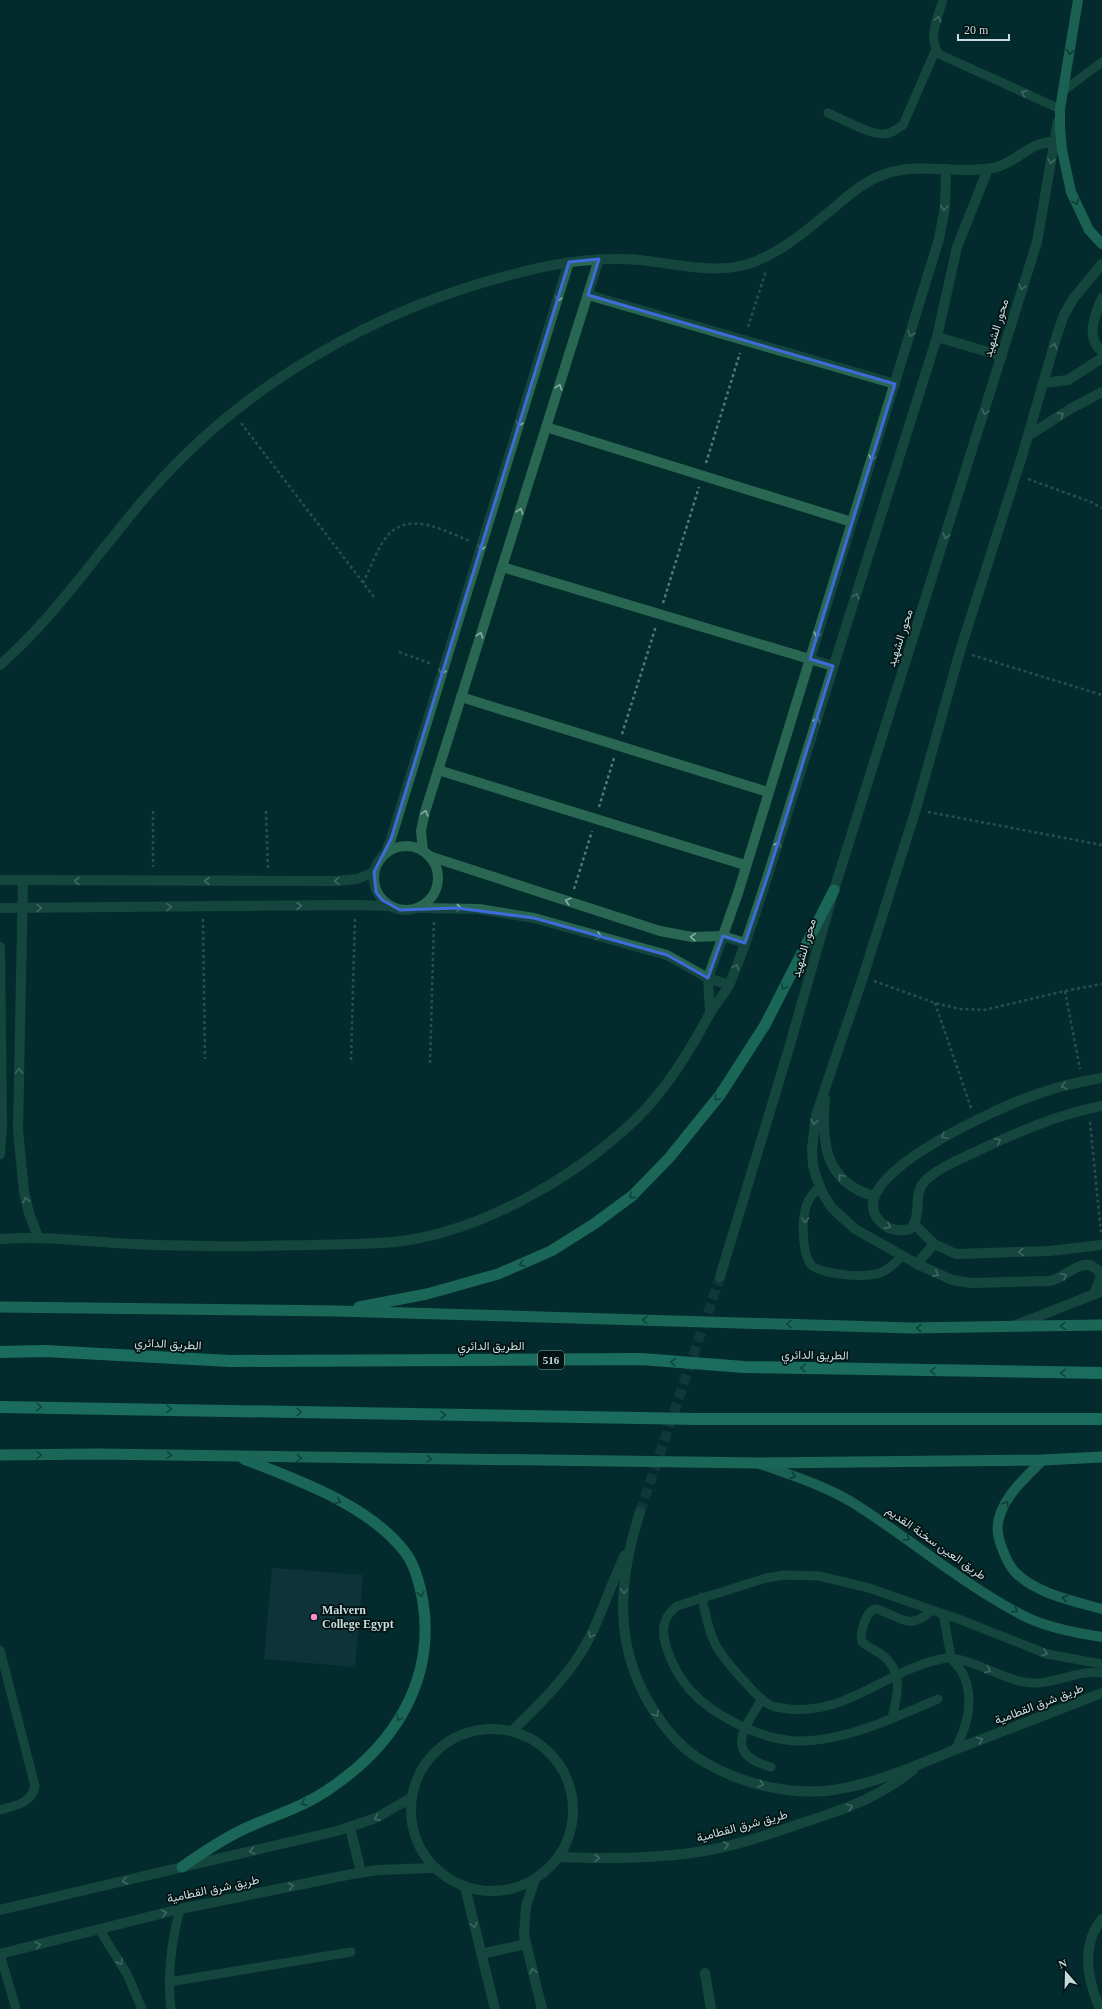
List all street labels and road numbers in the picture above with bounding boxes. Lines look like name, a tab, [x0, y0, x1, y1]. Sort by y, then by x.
street label: محور الشهيد	[981, 297, 1012, 359]
street label: محور الشهيد	[884, 607, 917, 669]
street label: محور الشهيد	[789, 917, 820, 979]
street label: الطريق الدائري	[134, 1335, 202, 1356]
street label: الطريق الدائري	[457, 1339, 525, 1356]
street label: الطريق الدائري	[781, 1347, 849, 1366]
road number: 516	[538, 1351, 564, 1369]
street label: طريق العين سخنة القديم	[883, 1503, 989, 1584]
street label: طريق شرق القطامية	[993, 1681, 1086, 1728]
street label: طريق شرق القطامية	[695, 1807, 790, 1846]
street label: طريق شرق القطامية	[166, 1872, 261, 1907]

